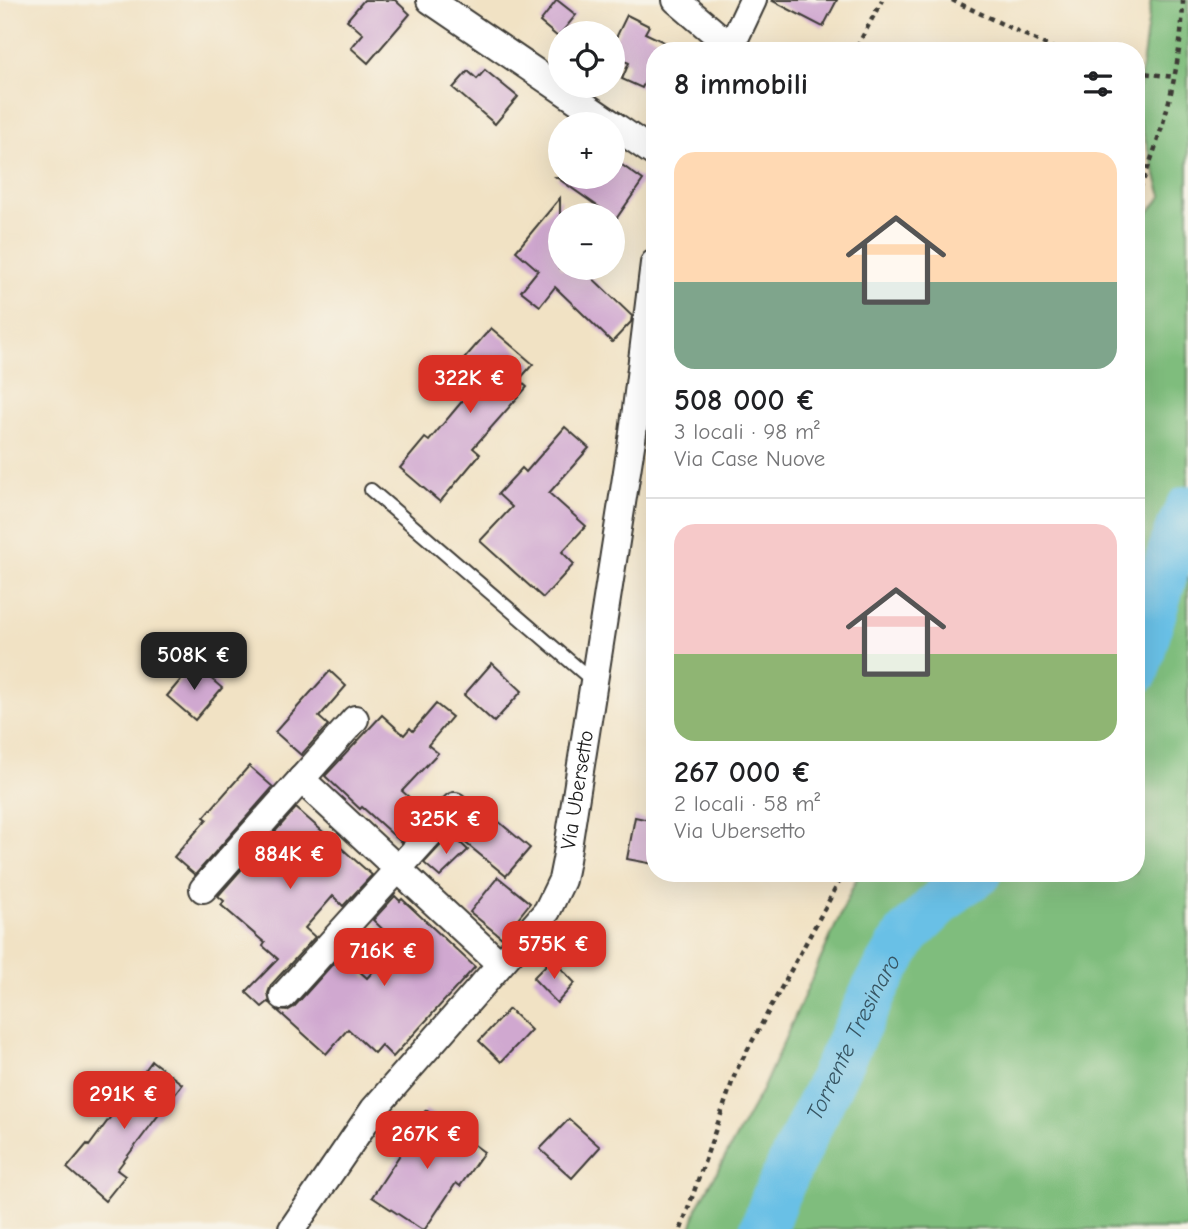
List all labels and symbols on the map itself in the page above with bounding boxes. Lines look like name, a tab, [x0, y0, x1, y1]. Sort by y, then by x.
pin: 322K €	[413, 356, 527, 415]
pin: 508K €	[137, 632, 251, 692]
street label: Via Ubersetto	[556, 729, 598, 851]
pin: 325K €	[389, 796, 503, 856]
pin: 884K €	[233, 832, 347, 891]
pin: 575K €	[497, 922, 611, 981]
pin: 716K €	[327, 928, 441, 988]
water label: Torrente Tresinaro	[800, 949, 906, 1125]
pin: 291K €	[67, 1072, 181, 1131]
pin: 267K €	[370, 1112, 484, 1171]

